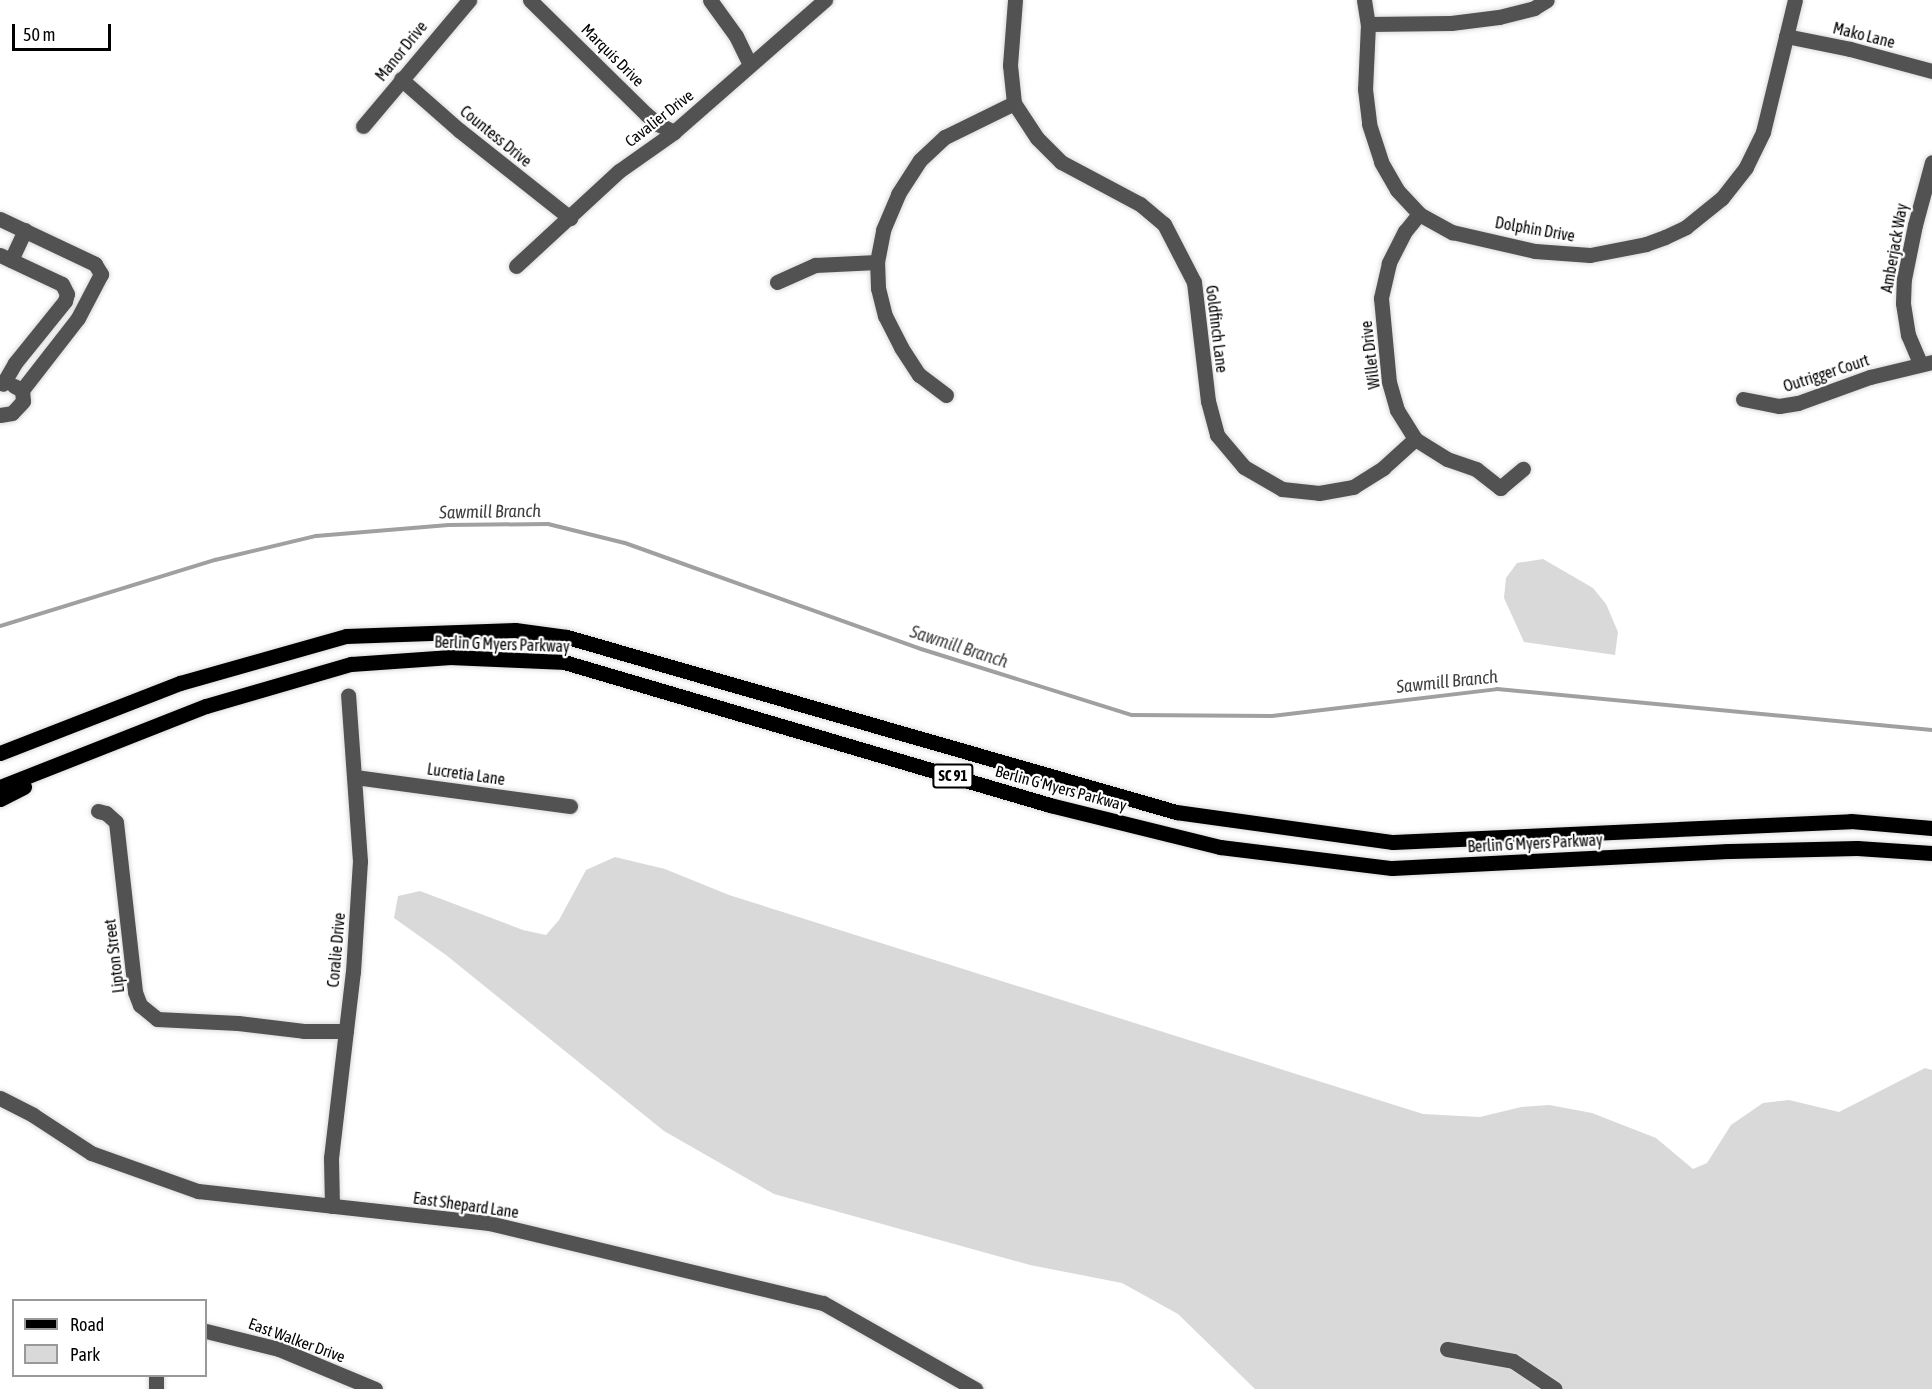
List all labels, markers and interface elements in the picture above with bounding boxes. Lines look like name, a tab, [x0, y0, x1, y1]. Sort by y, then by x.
scale bar	[15, 12, 114, 50]
street label: Manor Drive	[371, 17, 431, 85]
street label: Mako Lane	[1831, 18, 1897, 52]
street label: Marquis Drive	[578, 20, 648, 90]
text: 50 m	[23, 24, 55, 45]
street label: Cavalier Drive	[621, 85, 697, 151]
street label: Countess Drive	[456, 101, 536, 171]
street label: Amberjack Way	[1877, 202, 1911, 294]
street label: Dolphin Drive	[1494, 213, 1576, 245]
street label: Goldfinch Lane	[1202, 284, 1232, 374]
street label: Willet Drive	[1356, 320, 1384, 390]
street label: Outrigger Court	[1781, 350, 1871, 396]
water label: Sawmill Branch	[439, 500, 541, 524]
water label: Sawmill Branch	[907, 621, 1011, 673]
street label: Berlin G Myers Parkway	[434, 632, 570, 656]
water label: Sawmill Branch	[1395, 666, 1499, 698]
street label: Lucretia Lane	[426, 759, 506, 789]
street label: Berlin G Myers Parkway	[993, 761, 1129, 815]
road number: SC 91	[932, 764, 974, 788]
street label: Berlin G Myers Parkway	[1467, 830, 1603, 856]
street label: Coralie Drive	[323, 912, 349, 988]
street label: Lipton Street	[100, 918, 128, 994]
street label: East Shepard Lane	[412, 1188, 520, 1222]
legend	[12, 1299, 207, 1377]
text: Road	[70, 1314, 104, 1335]
street label: East Walker Drive	[246, 1314, 348, 1366]
text: Park	[70, 1344, 100, 1365]

